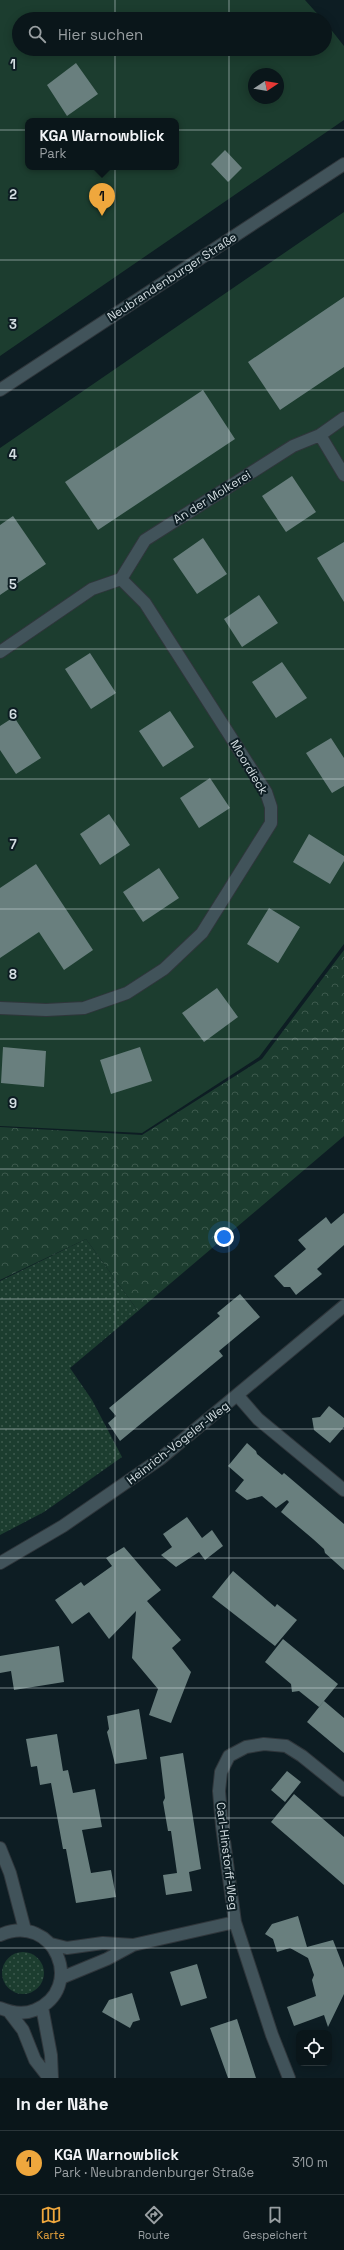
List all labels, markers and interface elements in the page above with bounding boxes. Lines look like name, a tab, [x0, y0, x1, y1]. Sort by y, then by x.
search box	[12, 12, 332, 56]
icon: search	[26, 23, 48, 45]
text: Hier suchen	[58, 25, 143, 44]
text: 1	[10, 56, 16, 73]
north arrow	[248, 68, 284, 104]
popup	[25, 118, 179, 170]
text: KGA Warnowblick	[40, 126, 164, 145]
text: Park	[40, 145, 67, 162]
pin: 1	[89, 183, 115, 216]
text: 2	[9, 186, 17, 203]
street label: Neubrandenburger Straße	[104, 229, 240, 325]
text: 3	[9, 316, 17, 333]
text: 4	[9, 446, 17, 463]
street label: An der Molkerei	[170, 467, 254, 527]
text: 5	[9, 576, 17, 593]
text: 6	[9, 706, 17, 723]
street label: Moordieck	[226, 737, 272, 798]
text: 7	[9, 836, 17, 853]
text: 8	[9, 966, 17, 983]
text: 9	[9, 1095, 17, 1112]
your location	[214, 1227, 234, 1247]
street label: Heinrich-Vogeler-Weg	[123, 1398, 233, 1488]
street label: Carl-Hinstorff-Weg	[212, 1801, 242, 1911]
map controls	[296, 2030, 332, 2066]
button: locate	[296, 2030, 332, 2066]
text: In der Nähe	[16, 2093, 108, 2115]
text: KGA Warnowblick	[54, 2145, 179, 2164]
text: 1	[26, 2154, 32, 2171]
text: 310 m	[292, 2154, 328, 2171]
text: Park · Neubrandenburger Straße	[54, 2164, 254, 2181]
tab: Karte	[36, 2204, 65, 2242]
tab: Route	[138, 2204, 170, 2242]
tab: Gespeichert	[243, 2204, 308, 2242]

